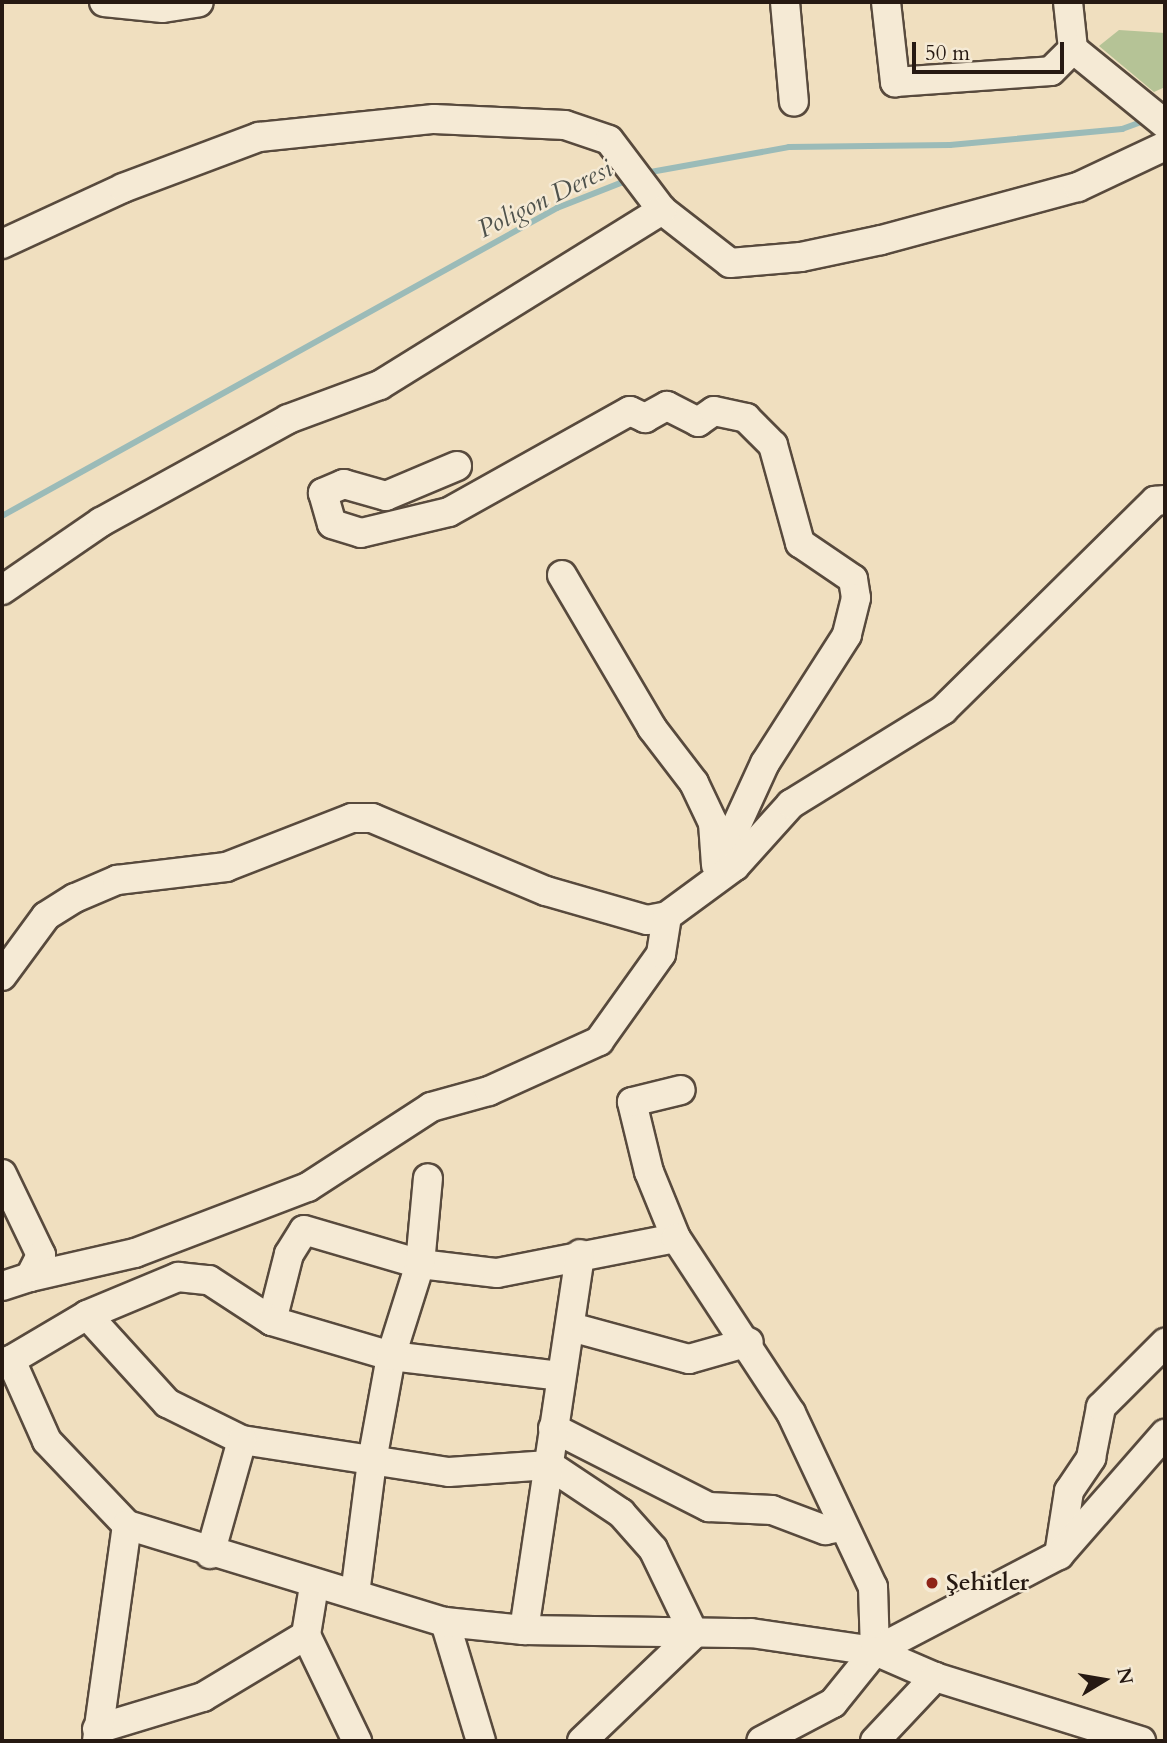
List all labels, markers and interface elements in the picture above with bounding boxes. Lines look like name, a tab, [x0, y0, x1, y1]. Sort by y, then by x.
scale bar	[915, 28, 1067, 72]
text: 50 m	[925, 39, 970, 68]
water label: Poligon Deresi	[473, 153, 617, 245]
place label: Şehitler	[946, 1569, 1029, 1597]
marker: Şehitler	[924, 1575, 940, 1591]
north arrow	[1069, 1645, 1139, 1715]
text: N	[1110, 1665, 1139, 1687]

